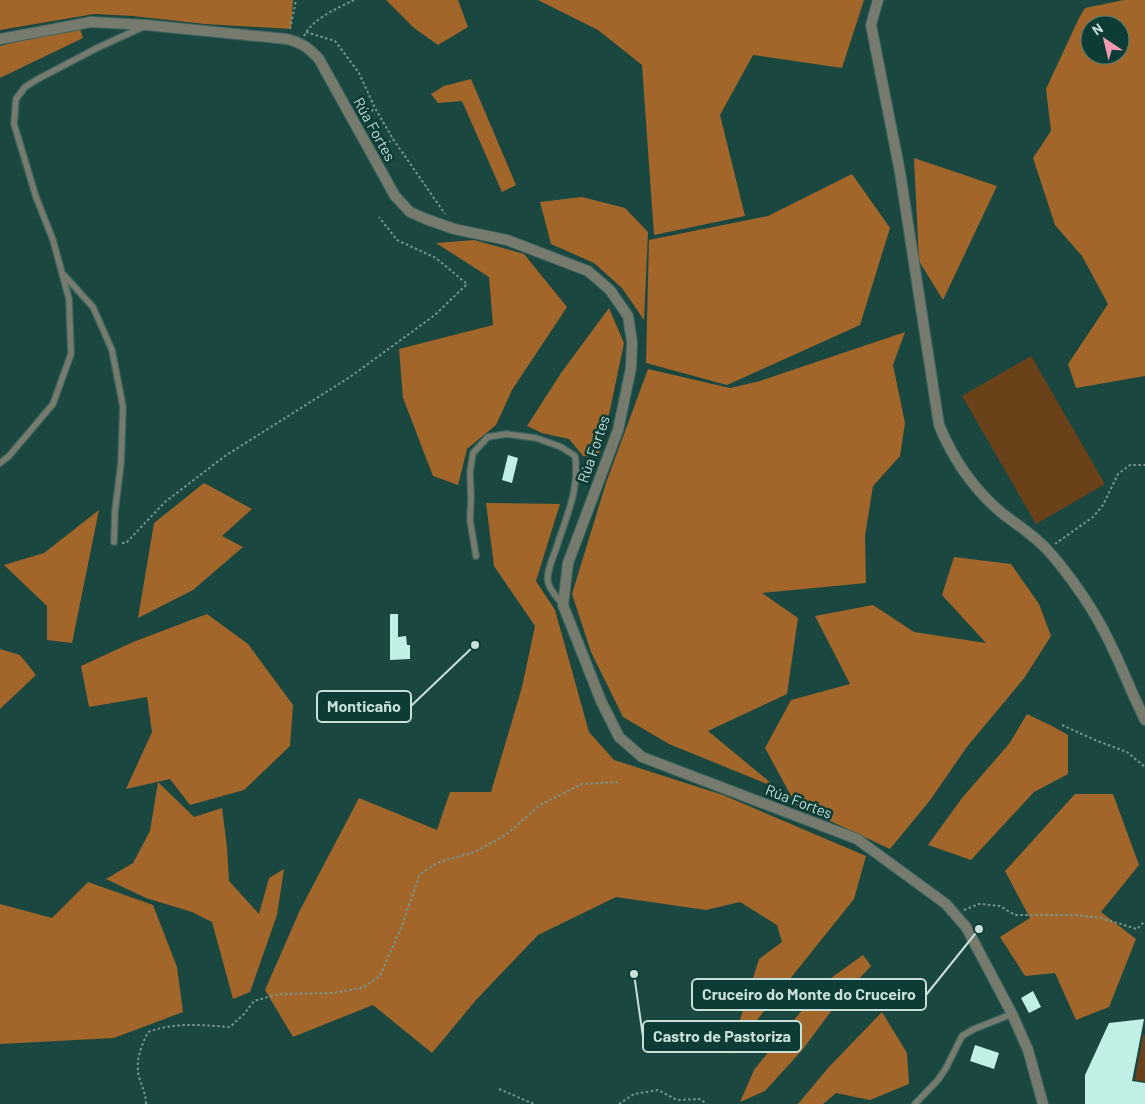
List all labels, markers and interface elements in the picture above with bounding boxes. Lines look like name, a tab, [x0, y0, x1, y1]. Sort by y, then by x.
north arrow	[1080, 15, 1130, 65]
text: N	[1089, 19, 1106, 39]
street label: Rúa Fortes	[350, 94, 400, 164]
street label: Rúa Fortes	[573, 413, 613, 485]
callout: Monticaño	[317, 691, 411, 722]
text: Monticaño	[327, 696, 401, 715]
street label: Rúa Fortes	[763, 780, 835, 822]
callout: Cruceiro do Monte do Cruceiro	[692, 979, 926, 1010]
text: Cruceiro do Monte do Cruceiro	[702, 984, 916, 1003]
callout: Castro de Pastoriza	[643, 1021, 801, 1052]
text: Castro de Pastoriza	[653, 1026, 791, 1045]

